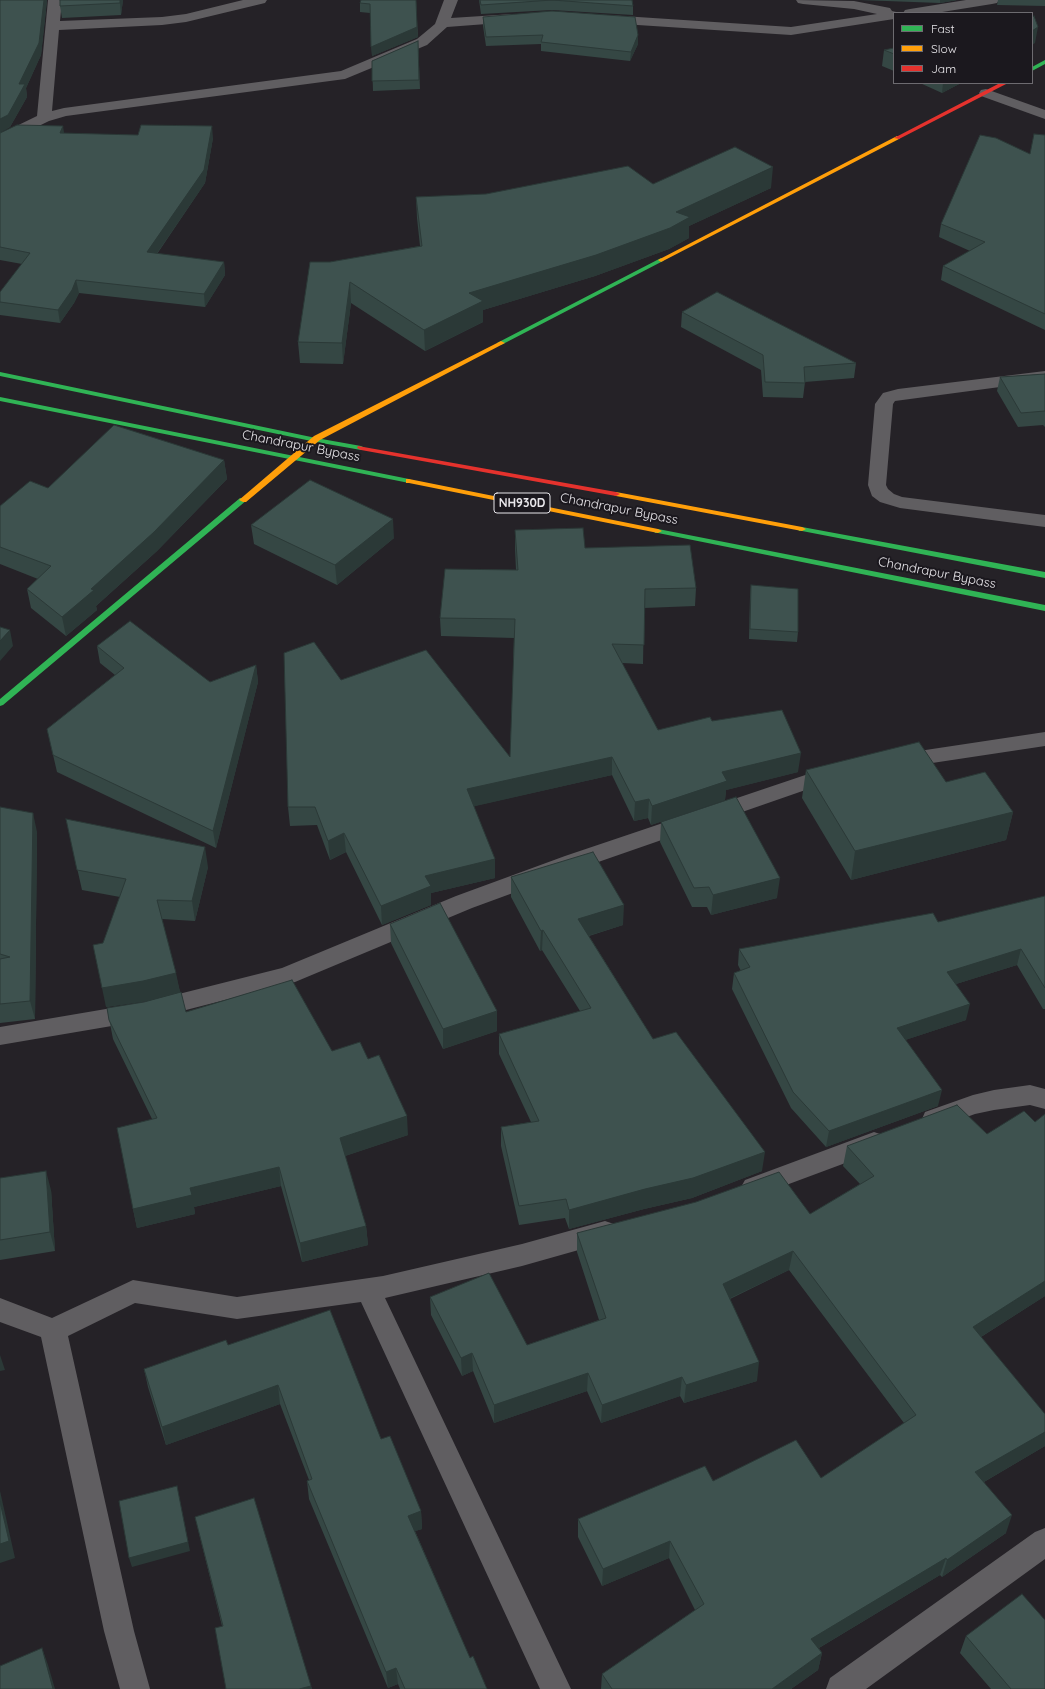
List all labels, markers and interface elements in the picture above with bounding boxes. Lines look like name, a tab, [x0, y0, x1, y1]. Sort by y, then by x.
legend	[893, 12, 1033, 84]
text: Fast	[931, 21, 955, 36]
text: Slow	[931, 41, 957, 56]
text: Jam	[931, 61, 956, 76]
street label: Chandrapur Bypass	[241, 427, 361, 465]
street label: Chandrapur Bypass	[559, 490, 679, 528]
road number: NH930D	[494, 493, 550, 513]
street label: Chandrapur Bypass	[877, 554, 997, 592]

